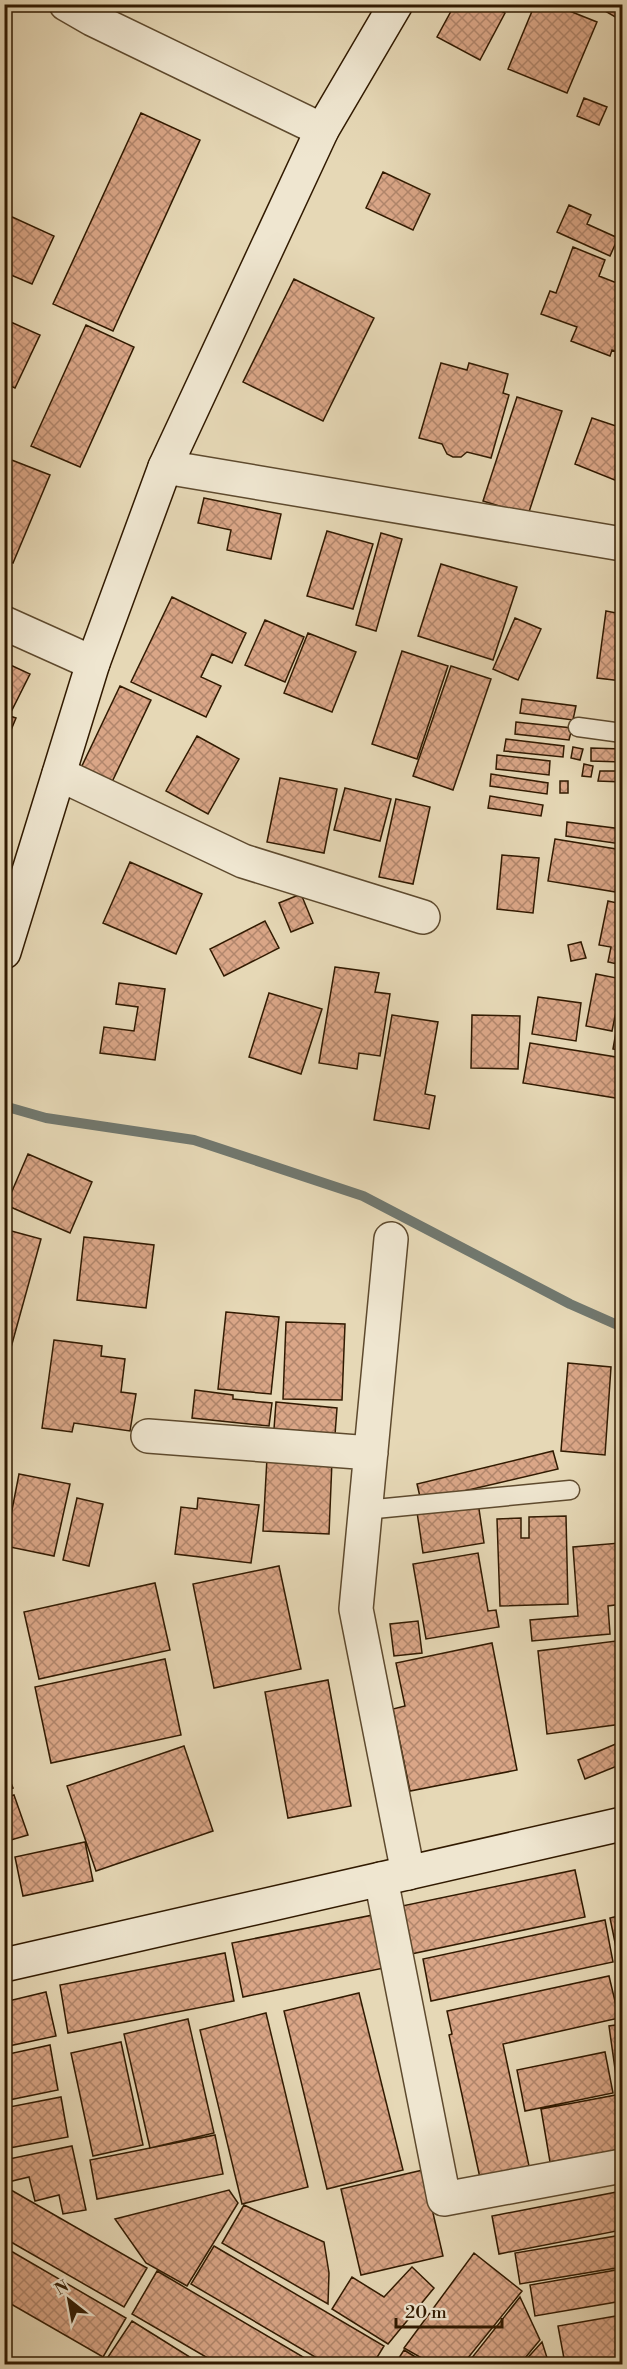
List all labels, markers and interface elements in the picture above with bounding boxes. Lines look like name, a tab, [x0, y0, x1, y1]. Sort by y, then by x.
north arrow	[39, 2270, 99, 2330]
text: N	[51, 2276, 73, 2300]
scale bar	[396, 2291, 502, 2329]
text: 20 m	[405, 2301, 447, 2324]

